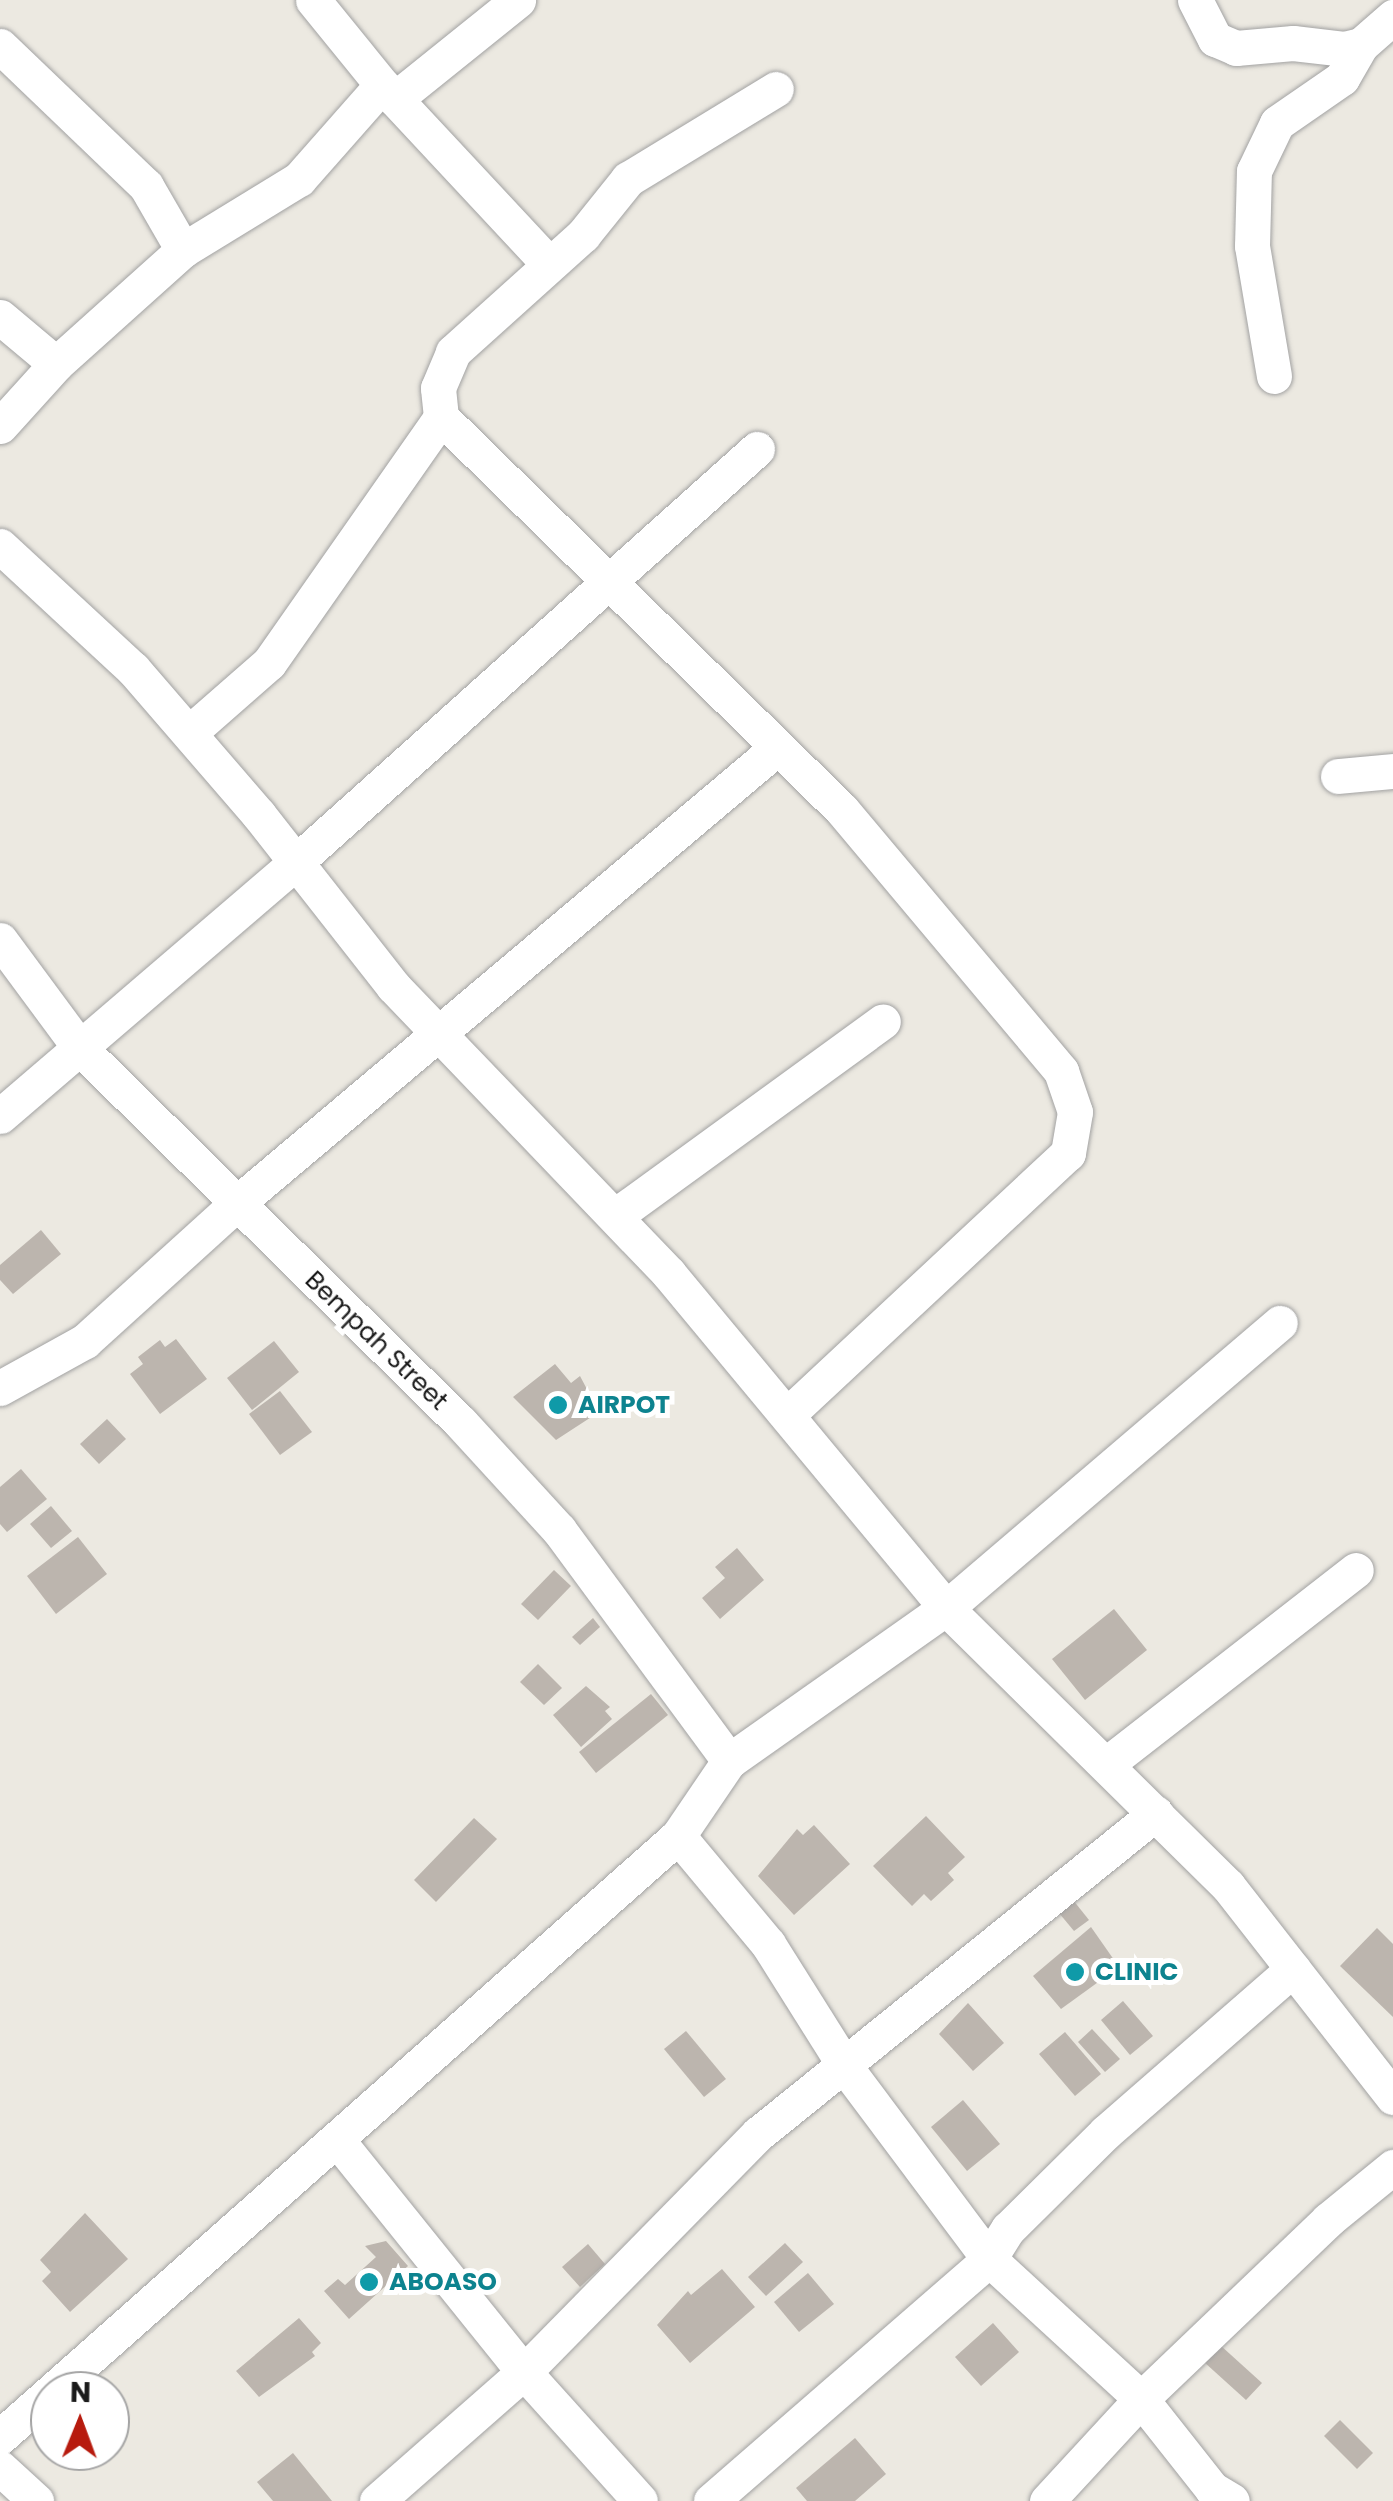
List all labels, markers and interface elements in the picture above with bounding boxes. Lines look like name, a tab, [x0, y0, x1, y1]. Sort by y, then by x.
street label: Bempah Street	[299, 1266, 453, 1416]
place label: AIRPOT	[578, 1390, 670, 1420]
marker: AIRPOT	[547, 1394, 569, 1416]
place label: CLINIC	[1095, 1957, 1179, 1987]
marker: CLINIC	[1064, 1961, 1086, 1983]
place label: ABOASO	[389, 2267, 497, 2297]
marker: ABOASO	[358, 2271, 380, 2293]
north arrow	[30, 2371, 130, 2471]
text: N	[70, 2373, 91, 2412]

